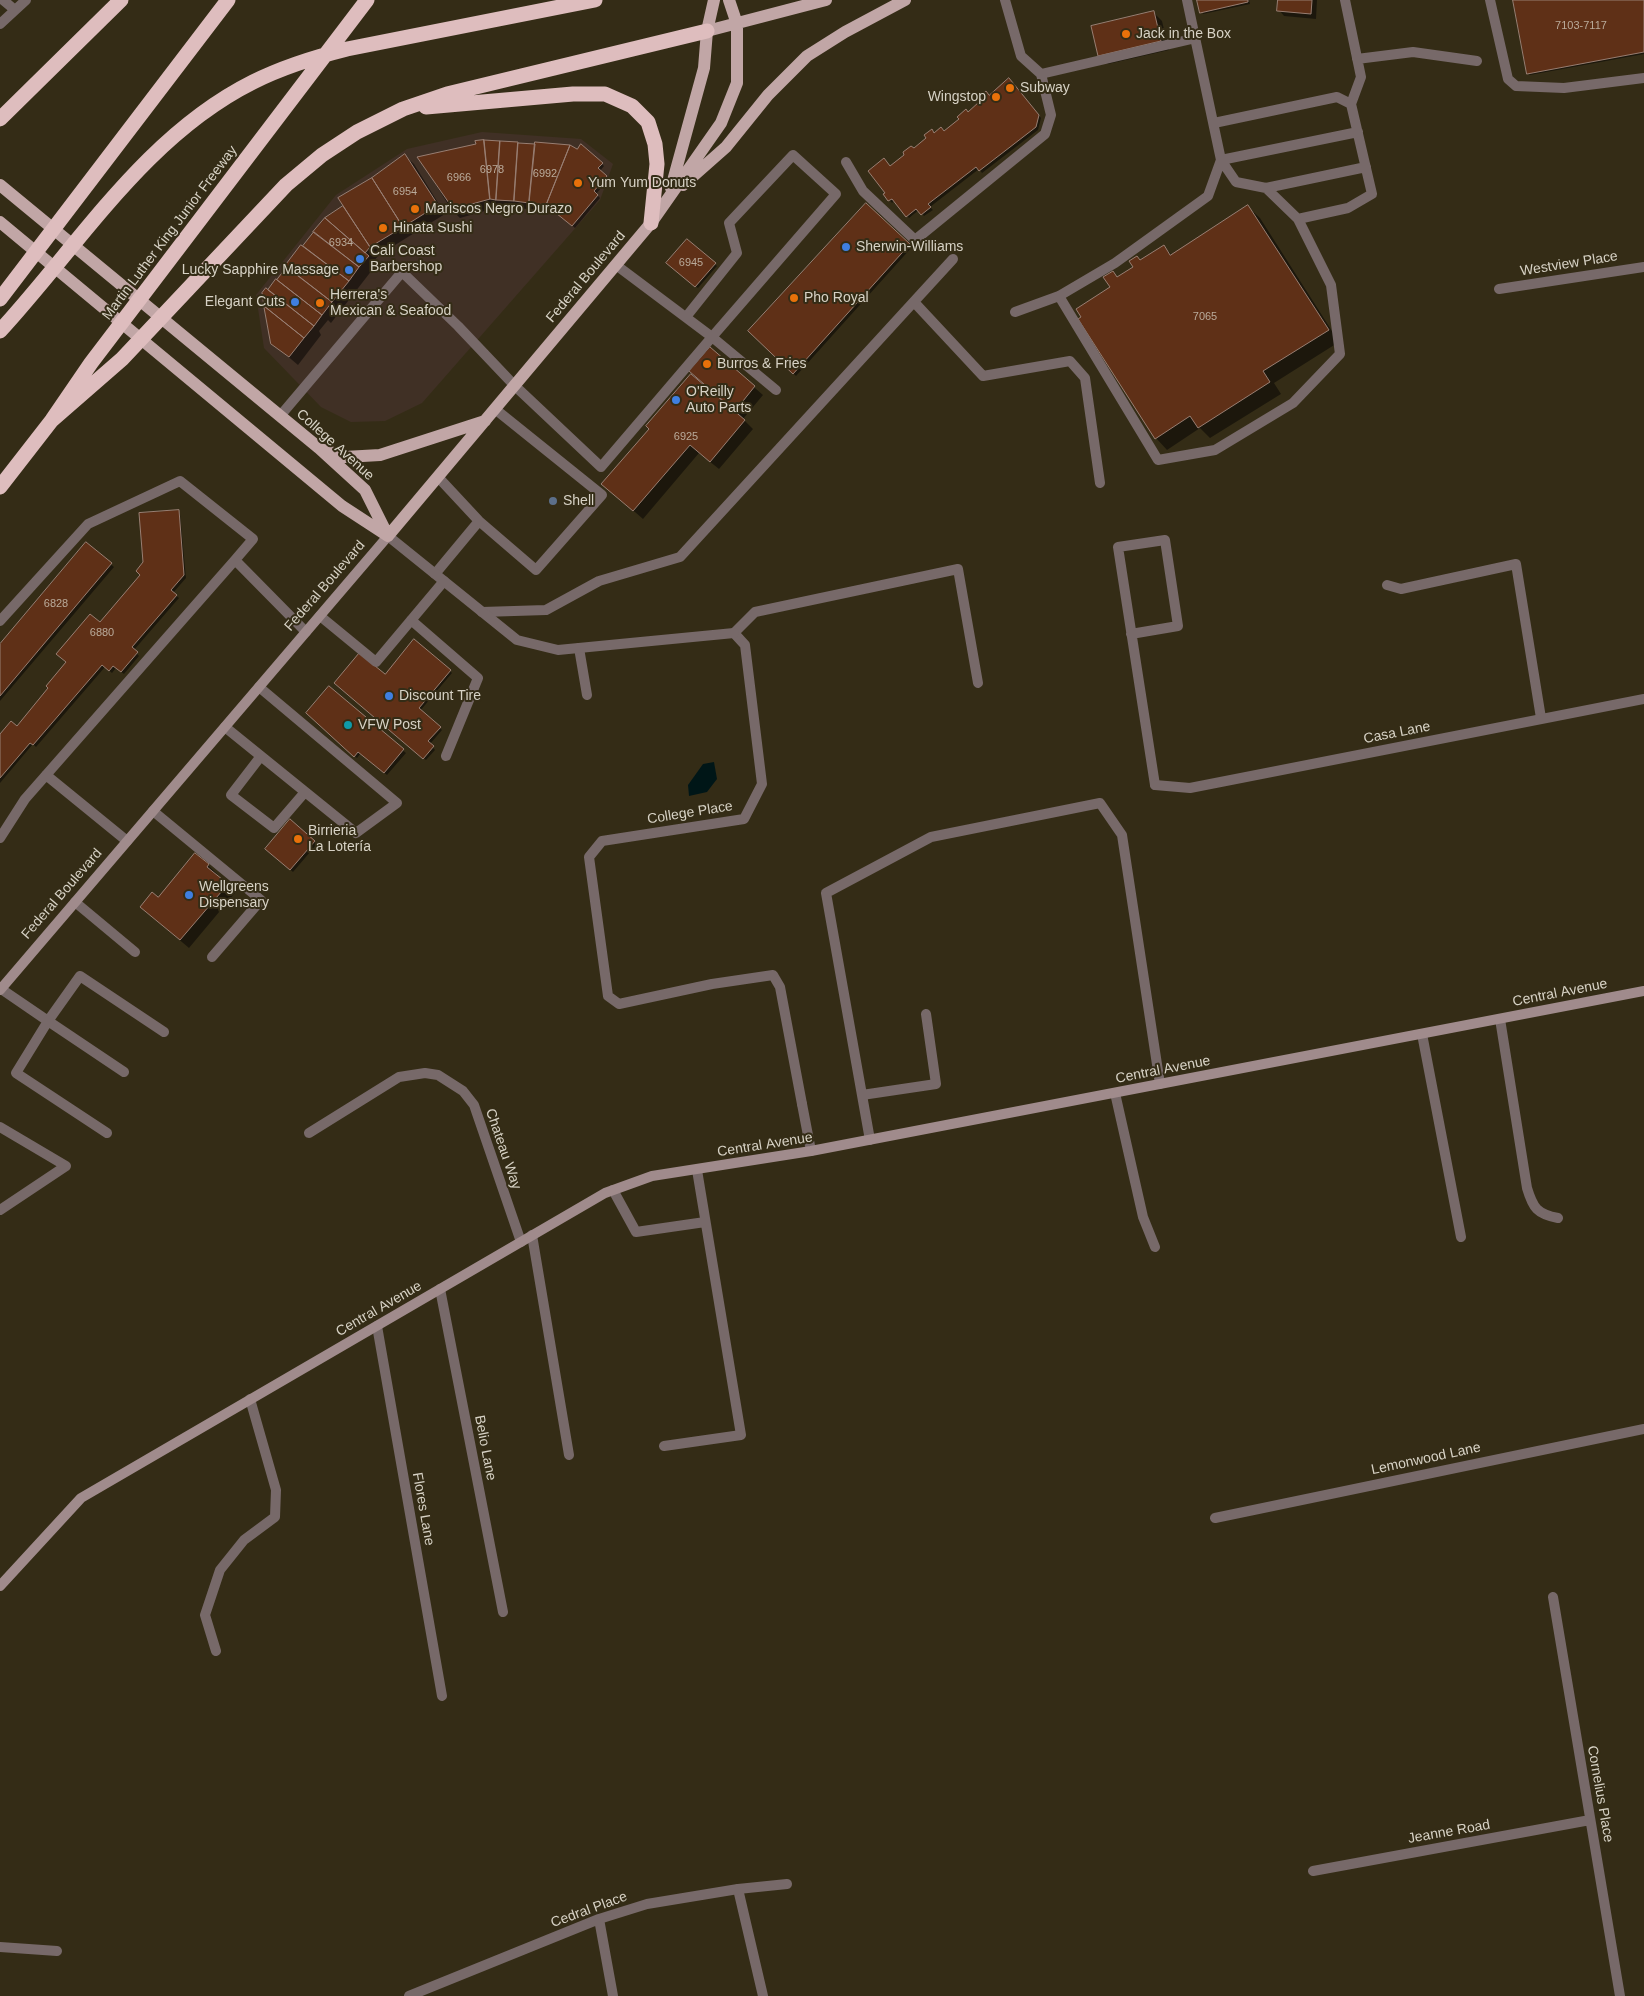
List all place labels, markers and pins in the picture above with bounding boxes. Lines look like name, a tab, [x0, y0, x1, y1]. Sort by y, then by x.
place label: Jack in the Box	[1136, 26, 1231, 42]
marker: Jack in the Box	[1120, 28, 1132, 40]
place label: Subway	[1020, 80, 1070, 96]
marker: Subway	[1004, 82, 1016, 94]
place label: Wingstop	[928, 89, 986, 105]
marker: Wingstop	[990, 91, 1002, 103]
place label: Yum Yum Donuts	[588, 175, 696, 191]
marker: Yum Yum Donuts	[572, 177, 584, 189]
place label: Mariscos Negro Durazo	[425, 201, 572, 217]
marker: Mariscos Negro Durazo	[409, 203, 421, 215]
place label: Hinata Sushi	[393, 220, 472, 236]
marker: Hinata Sushi	[377, 222, 389, 234]
place label: Sherwin-Williams	[856, 239, 963, 255]
marker: Sherwin-Williams	[840, 241, 852, 253]
place label: Cali Coast Barbershop	[370, 243, 442, 276]
marker: Cali Coast Barbershop	[354, 253, 366, 265]
place label: Lucky Sapphire Massage	[182, 262, 339, 278]
marker: Lucky Sapphire Massage	[343, 264, 355, 276]
place label: Herrera's Mexican & Seafood	[330, 287, 451, 320]
place label: Pho Royal	[804, 290, 869, 306]
marker: Pho Royal	[788, 292, 800, 304]
place label: Elegant Cuts	[205, 294, 285, 310]
marker: Elegant Cuts	[289, 296, 301, 308]
marker: Herrera's Mexican & Seafood	[314, 297, 326, 309]
place label: Burros & Fries	[717, 356, 806, 372]
marker: Burros & Fries	[701, 358, 713, 370]
place label: O'Reilly Auto Parts	[686, 384, 751, 417]
marker: O'Reilly Auto Parts	[670, 394, 682, 406]
place label: Shell	[563, 493, 594, 509]
marker: Shell	[547, 495, 559, 507]
place label: Discount Tire	[399, 688, 481, 704]
marker: Discount Tire	[383, 690, 395, 702]
place label: VFW Post	[358, 717, 421, 733]
marker: VFW Post	[342, 719, 354, 731]
place label: Birrieria La Lotería	[308, 823, 371, 856]
marker: Birrieria La Lotería	[292, 833, 304, 845]
place label: Wellgreens Dispensary	[199, 879, 269, 912]
marker: Wellgreens Dispensary	[183, 889, 195, 901]

